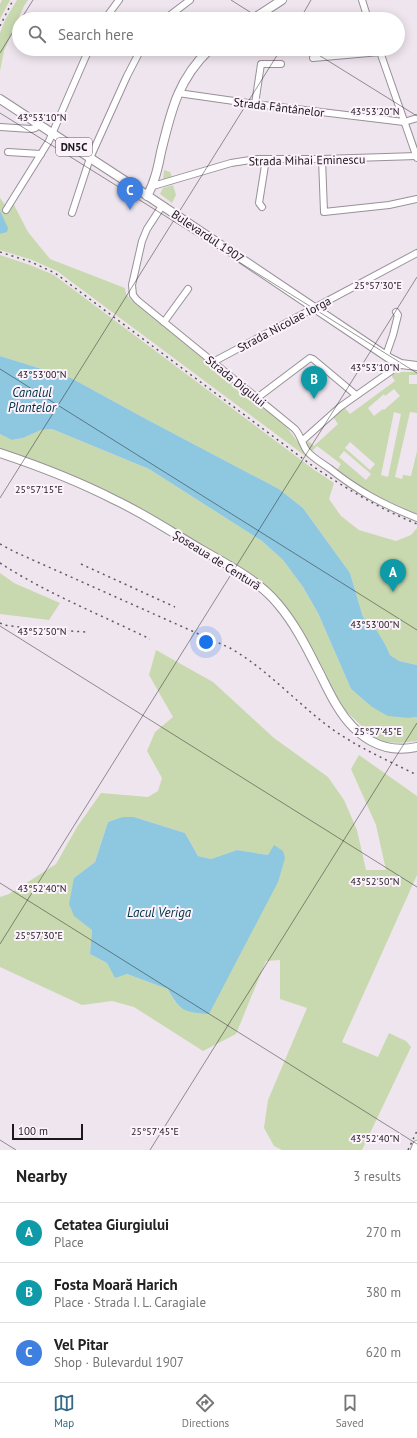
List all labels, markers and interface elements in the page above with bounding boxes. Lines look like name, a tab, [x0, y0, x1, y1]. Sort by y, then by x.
search box	[12, 12, 405, 56]
icon: search	[26, 23, 48, 45]
text: Search here	[58, 25, 134, 44]
street label: Strada Fântânelor	[233, 94, 325, 120]
text: 43°53'20"N	[350, 105, 400, 118]
text: 43°53'10"N	[17, 111, 67, 124]
road number: DN5C	[56, 138, 92, 156]
street label: Strada Mihai Eminescu	[249, 151, 365, 169]
pin: C	[117, 177, 143, 210]
street label: Bulevardul 1907	[169, 206, 247, 266]
text: 25°57'30"E	[354, 279, 402, 292]
street label: Strada Nicolae Iorga	[235, 293, 334, 355]
street label: Strada Digului	[203, 352, 269, 410]
text: 43°53'10"N	[350, 361, 400, 374]
pin: B	[301, 366, 327, 399]
text: 43°53'00"N	[17, 368, 67, 381]
water label: Canalul Plantelor	[8, 384, 57, 416]
text: 25°57'15"E	[15, 483, 63, 496]
street label: Șoseaua de Centură	[170, 527, 264, 593]
pin: A	[380, 559, 406, 592]
text: 43°53'00"N	[350, 618, 400, 631]
text: 43°52'50"N	[17, 625, 67, 638]
your location	[196, 632, 216, 652]
text: 25°57'45"E	[354, 725, 402, 738]
text: 43°52'50"N	[350, 875, 400, 888]
text: 43°52'40"N	[17, 882, 67, 895]
water label: Lacul Veriga	[127, 904, 192, 921]
text: 25°57'30"E	[15, 929, 63, 942]
scale bar	[12, 1122, 83, 1141]
text: 100 m	[18, 1124, 48, 1138]
text: 25°57'45"E	[131, 1125, 179, 1138]
text: 43°52'40"N	[350, 1132, 400, 1145]
text: Nearby	[16, 1165, 67, 1187]
text: 3 results	[353, 1168, 401, 1185]
text: Cetatea Giurgiului	[54, 1215, 169, 1234]
text: A	[25, 1224, 33, 1241]
text: 270 m	[366, 1224, 401, 1241]
text: Place	[54, 1234, 84, 1251]
text: Fosta Moară Harich	[54, 1275, 178, 1294]
text: B	[25, 1284, 33, 1301]
text: 380 m	[366, 1284, 401, 1301]
text: Place · Strada I. L. Caragiale	[54, 1294, 206, 1311]
text: Vel Pitar	[54, 1335, 108, 1354]
text: C	[25, 1344, 33, 1361]
text: 620 m	[366, 1344, 401, 1361]
text: Shop · Bulevardul 1907	[54, 1354, 184, 1371]
tab: Map	[53, 1392, 75, 1430]
tab: Directions	[182, 1392, 229, 1430]
tab: Saved	[336, 1392, 364, 1430]

